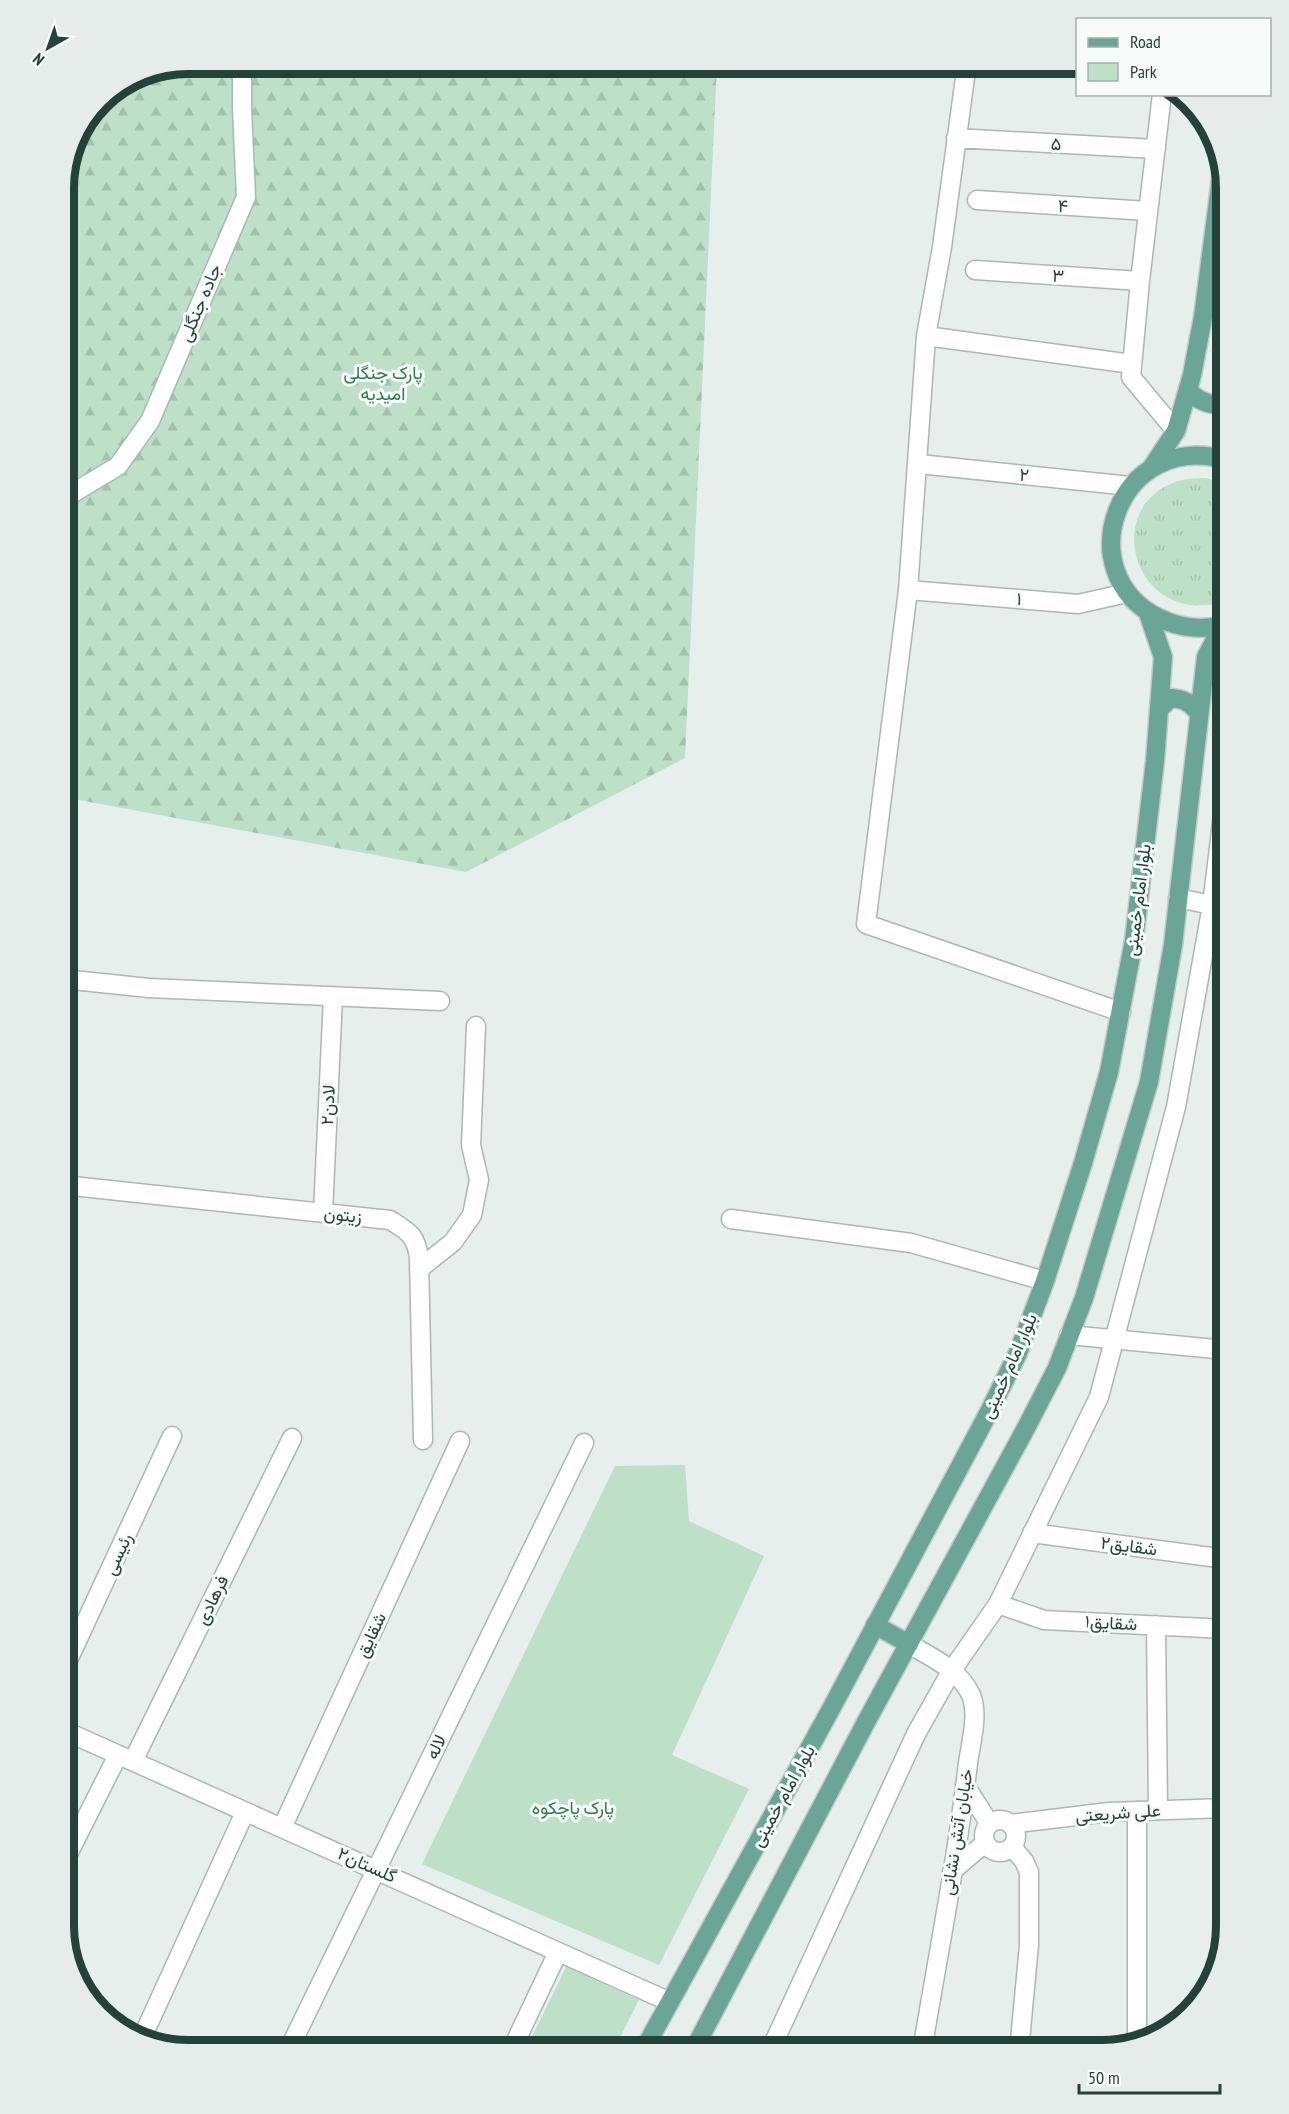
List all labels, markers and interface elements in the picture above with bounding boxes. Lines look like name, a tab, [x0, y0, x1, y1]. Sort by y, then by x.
north arrow	[18, 18, 78, 78]
legend	[1076, 18, 1271, 96]
text: Road	[1130, 30, 1161, 53]
text: N	[29, 49, 48, 70]
text: Park	[1130, 60, 1157, 83]
street label: ۵	[1050, 132, 1062, 155]
street label: ۴	[1057, 194, 1069, 217]
street label: جاده جنگلی	[173, 260, 226, 345]
street label: ۳	[1051, 264, 1065, 287]
park label: پارک جنگلی امیدیه	[343, 361, 423, 405]
street label: ۲	[1018, 463, 1030, 486]
street label: ۱	[1015, 587, 1023, 610]
street label: بلوار امام خمینی	[1119, 843, 1157, 957]
street label: لادن۲	[315, 1084, 340, 1126]
street label: زیتون	[323, 1201, 363, 1228]
street label: بلوار امام خمینی	[975, 1310, 1043, 1422]
street label: رئیسی	[98, 1529, 137, 1579]
street label: شقایق۲	[1099, 1531, 1159, 1560]
street label: فرهادی	[190, 1571, 233, 1628]
street label: شقایق	[350, 1608, 391, 1661]
street label: شقایق۱	[1084, 1610, 1138, 1635]
street label: لاله	[420, 1731, 451, 1763]
street label: بلوار امام خمینی	[745, 1741, 821, 1851]
street label: خیابان آتش نشانی	[935, 1767, 978, 1897]
park label: پارک پاچکوه	[532, 1796, 614, 1820]
street label: علی شریعتی	[1074, 1798, 1162, 1827]
street label: گلستان۲	[334, 1841, 400, 1888]
scale bar	[1079, 2057, 1220, 2095]
text: 50 m	[1088, 2066, 1120, 2089]

